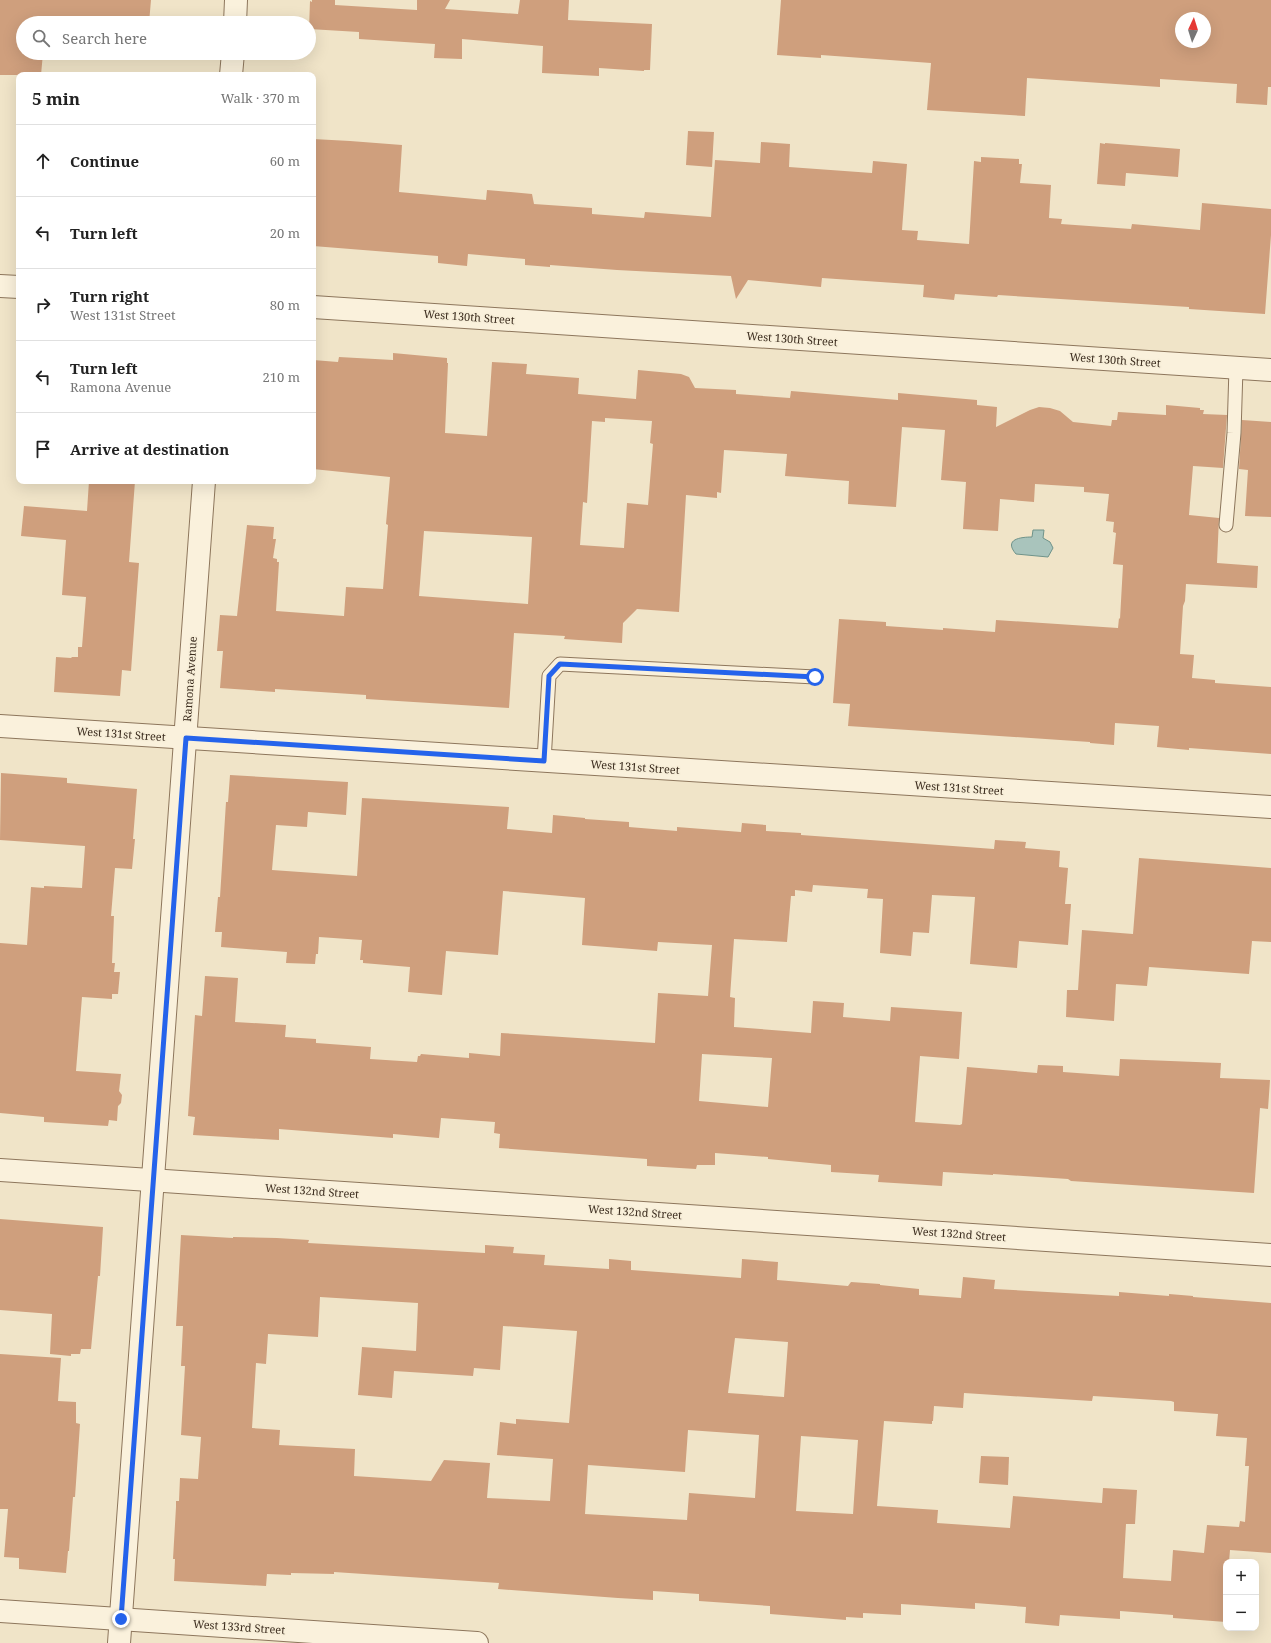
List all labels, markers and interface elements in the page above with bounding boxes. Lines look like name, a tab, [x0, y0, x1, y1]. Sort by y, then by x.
north arrow	[1175, 12, 1211, 48]
search box	[16, 16, 316, 60]
icon: search	[30, 27, 52, 49]
text: Search here	[62, 28, 147, 48]
text: 5 min	[32, 87, 80, 110]
text: Walk · 370 m	[221, 89, 300, 107]
icon: ahead	[32, 150, 54, 172]
text: Continue	[70, 151, 139, 171]
text: 60 m	[270, 152, 300, 170]
icon: left	[32, 222, 54, 244]
text: Turn left	[70, 223, 138, 243]
text: 20 m	[270, 224, 300, 242]
text: Turn right	[70, 286, 149, 306]
icon: right	[32, 294, 54, 316]
text: 80 m	[270, 296, 300, 314]
text: West 131st Street	[70, 306, 175, 324]
street label: West 130th Street	[423, 306, 515, 327]
street label: West 130th Street	[746, 328, 838, 349]
street label: West 130th Street	[1069, 349, 1161, 370]
text: Turn left	[70, 358, 138, 378]
icon: left	[32, 366, 54, 388]
text: 210 m	[263, 368, 300, 386]
text: Ramona Avenue	[70, 378, 171, 396]
icon: arrive	[32, 438, 54, 460]
text: Arrive at destination	[70, 439, 229, 459]
street label: Ramona Avenue	[179, 636, 200, 722]
route start	[806, 668, 824, 686]
street label: West 131st Street	[76, 723, 166, 744]
street label: West 131st Street	[590, 756, 680, 777]
street label: West 131st Street	[914, 777, 1004, 798]
street label: West 132nd Street	[264, 1180, 360, 1201]
street label: West 132nd Street	[587, 1201, 683, 1222]
street label: West 132nd Street	[911, 1223, 1007, 1244]
map controls	[1223, 1559, 1259, 1631]
button: +	[1223, 1559, 1259, 1595]
button: −	[1223, 1595, 1259, 1631]
route end	[112, 1610, 130, 1628]
street label: West 133rd Street	[192, 1616, 286, 1637]

